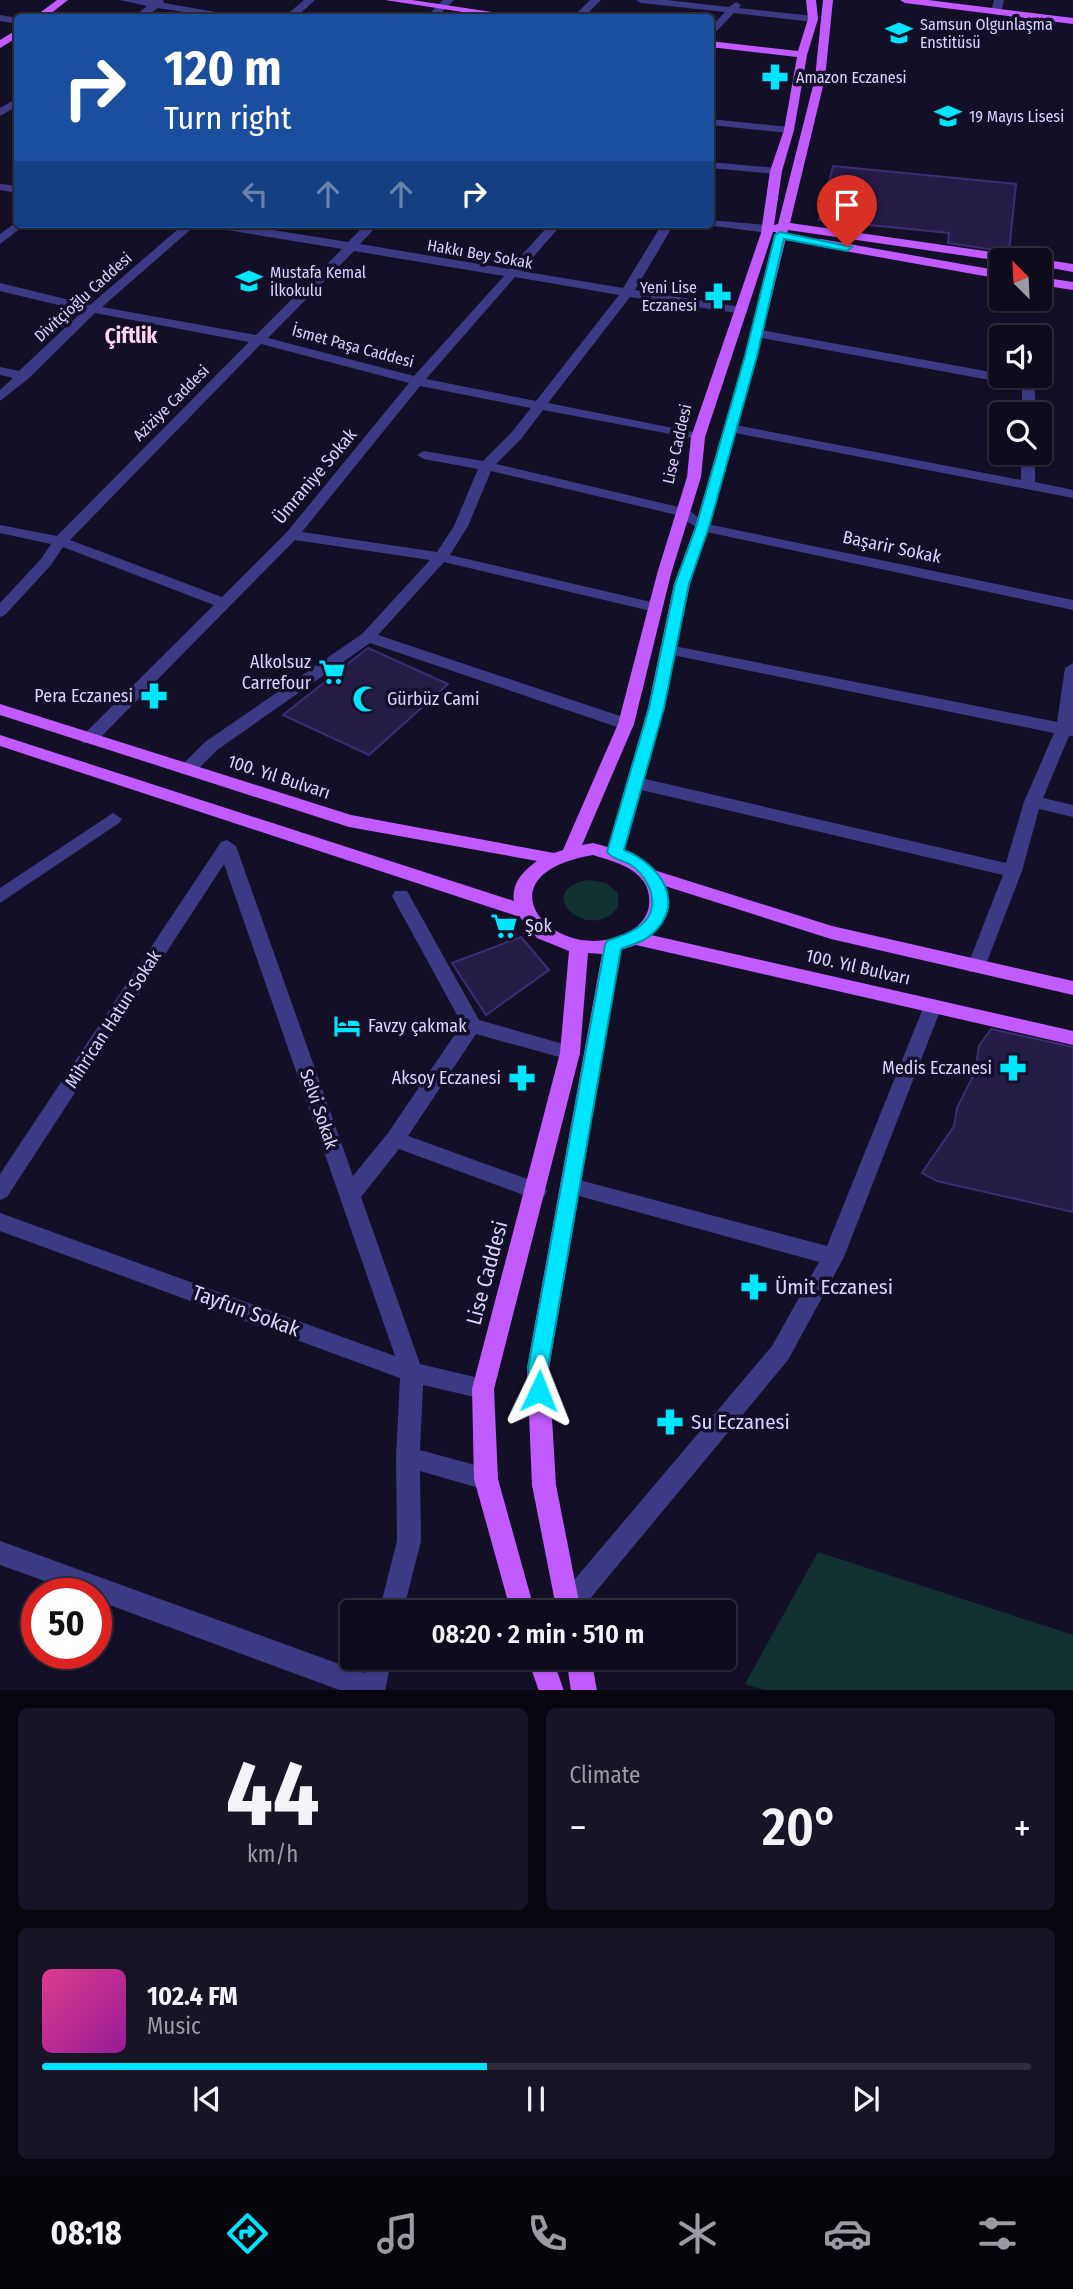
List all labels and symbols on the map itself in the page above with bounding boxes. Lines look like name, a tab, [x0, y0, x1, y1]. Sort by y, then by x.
place label: Samsun Olgunlaşma Enstitüsü	[920, 15, 1053, 52]
school or university icon: Samsun Olgunlaşma Enstitüsü	[884, 18, 914, 48]
pharmacy icon: Amazon Eczanesi	[760, 62, 790, 92]
place label: Amazon Eczanesi	[796, 68, 907, 87]
school or university icon: 19 Mayıs Lisesi	[933, 101, 963, 131]
place label: 19 Mayıs Lisesi	[969, 107, 1064, 126]
pin	[817, 175, 877, 247]
street label: Hakkı Bey Sokak	[426, 235, 535, 273]
street label: Divitçioğlu Caddesi	[30, 248, 136, 346]
north arrow	[989, 248, 1052, 312]
place label: Mustafa Kemal İlkokulu	[270, 263, 366, 300]
school or university icon: Mustafa Kemal İlkokulu	[234, 266, 264, 296]
place label: Yeni Lise Eczanesi	[640, 278, 697, 315]
pharmacy icon: Yeni Lise Eczanesi	[703, 281, 733, 311]
street label: İsmet Paşa Caddesi	[290, 321, 416, 371]
district label: Çiftlik	[105, 323, 158, 349]
street label: Aziziye Caddesi	[129, 361, 213, 445]
street label: Lise Caddesi	[659, 402, 695, 486]
street label: Ümraniye Sokak	[269, 423, 362, 528]
street label: Başarir Sokak	[841, 526, 944, 568]
place label: Alkolsuz Carrefour	[242, 651, 312, 694]
supermarket icon: Alkolsuz Carrefour	[317, 657, 347, 687]
pharmacy icon: Pera Eczanesi	[139, 681, 169, 711]
mosque icon: Gürbüz Cami	[351, 684, 381, 714]
place label: Pera Eczanesi	[34, 685, 133, 707]
place label: Gürbüz Cami	[387, 688, 480, 710]
street label: 100. Yıl Bulvarı	[225, 750, 333, 804]
supermarket icon: Şok	[489, 911, 519, 941]
place label: Şok	[525, 915, 552, 937]
street label: 100. Yıl Bulvarı	[804, 944, 912, 990]
street label: Mihrican Hatun Sokak	[60, 945, 166, 1092]
hotel icon: Favzy çakmak	[332, 1011, 362, 1041]
place label: Favzy çakmak	[368, 1015, 467, 1037]
pharmacy icon: Medis Eczanesi	[998, 1053, 1028, 1083]
place label: Medis Eczanesi	[882, 1057, 992, 1079]
pharmacy icon: Aksoy Eczanesi	[507, 1063, 537, 1093]
street label: Selvi Sokak	[295, 1066, 343, 1152]
place label: Aksoy Eczanesi	[392, 1067, 501, 1089]
street label: Lise Caddesi	[461, 1218, 513, 1328]
pharmacy icon: Ümit Eczanesi	[739, 1272, 769, 1302]
place label: Ümit Eczanesi	[775, 1274, 893, 1300]
street label: Tayfun Sokak	[189, 1280, 303, 1343]
position arrow	[502, 1354, 576, 1428]
pharmacy icon: Su Eczanesi	[655, 1407, 685, 1437]
place label: Su Eczanesi	[691, 1409, 790, 1435]
speed limit sign: 50	[21, 1578, 112, 1669]

